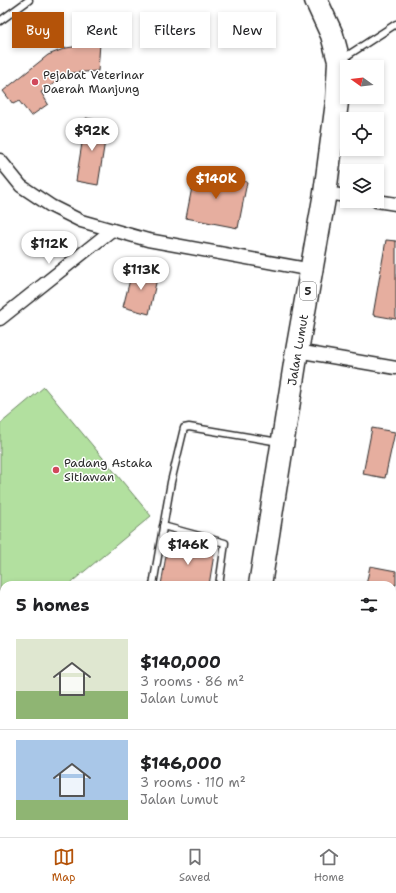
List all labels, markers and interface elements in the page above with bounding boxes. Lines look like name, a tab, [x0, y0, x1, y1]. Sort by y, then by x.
chip: Buy	[12, 12, 64, 48]
chip: Rent	[72, 12, 132, 48]
chip: Filters	[140, 12, 210, 48]
chip: New	[218, 12, 276, 48]
north arrow	[340, 60, 384, 104]
map controls	[340, 60, 384, 208]
place label: Pejabat Veterinar Daerah Manjung	[43, 67, 145, 97]
marker: Pejabat Veterinar Daerah Manjung	[30, 77, 40, 87]
button: locate	[340, 112, 384, 156]
pin: $92K	[68, 118, 116, 152]
text: $92K	[74, 122, 110, 139]
button: layers	[340, 164, 384, 208]
pin: $140K	[188, 166, 244, 200]
text: $140K	[195, 170, 237, 187]
pin: $112K	[21, 231, 77, 265]
text: $112K	[30, 235, 68, 252]
pin: $113K	[113, 257, 169, 291]
text: $113K	[122, 261, 160, 278]
road number: 5	[300, 282, 316, 300]
street label: Jalan Lumut	[284, 313, 312, 387]
place label: Padang Astaka Sitiawan	[64, 455, 153, 485]
marker: Padang Astaka Sitiawan	[51, 465, 61, 475]
pin: $146K	[160, 532, 216, 566]
text: $146K	[167, 536, 209, 553]
text: 5 homes	[16, 594, 89, 616]
icon: filters	[358, 594, 380, 616]
text: $140,000	[140, 651, 221, 673]
icon: home	[48, 655, 96, 703]
text: 3 rooms · 86 m²	[140, 673, 244, 690]
text: Jalan Lumut	[140, 690, 218, 707]
text: $146,000	[140, 752, 222, 774]
icon: home	[48, 756, 96, 804]
text: 3 rooms · 110 m²	[140, 774, 246, 791]
text: Jalan Lumut	[140, 791, 218, 808]
tab: Map	[52, 846, 75, 885]
tab: Saved	[179, 846, 210, 885]
tab: Home	[314, 846, 344, 885]

